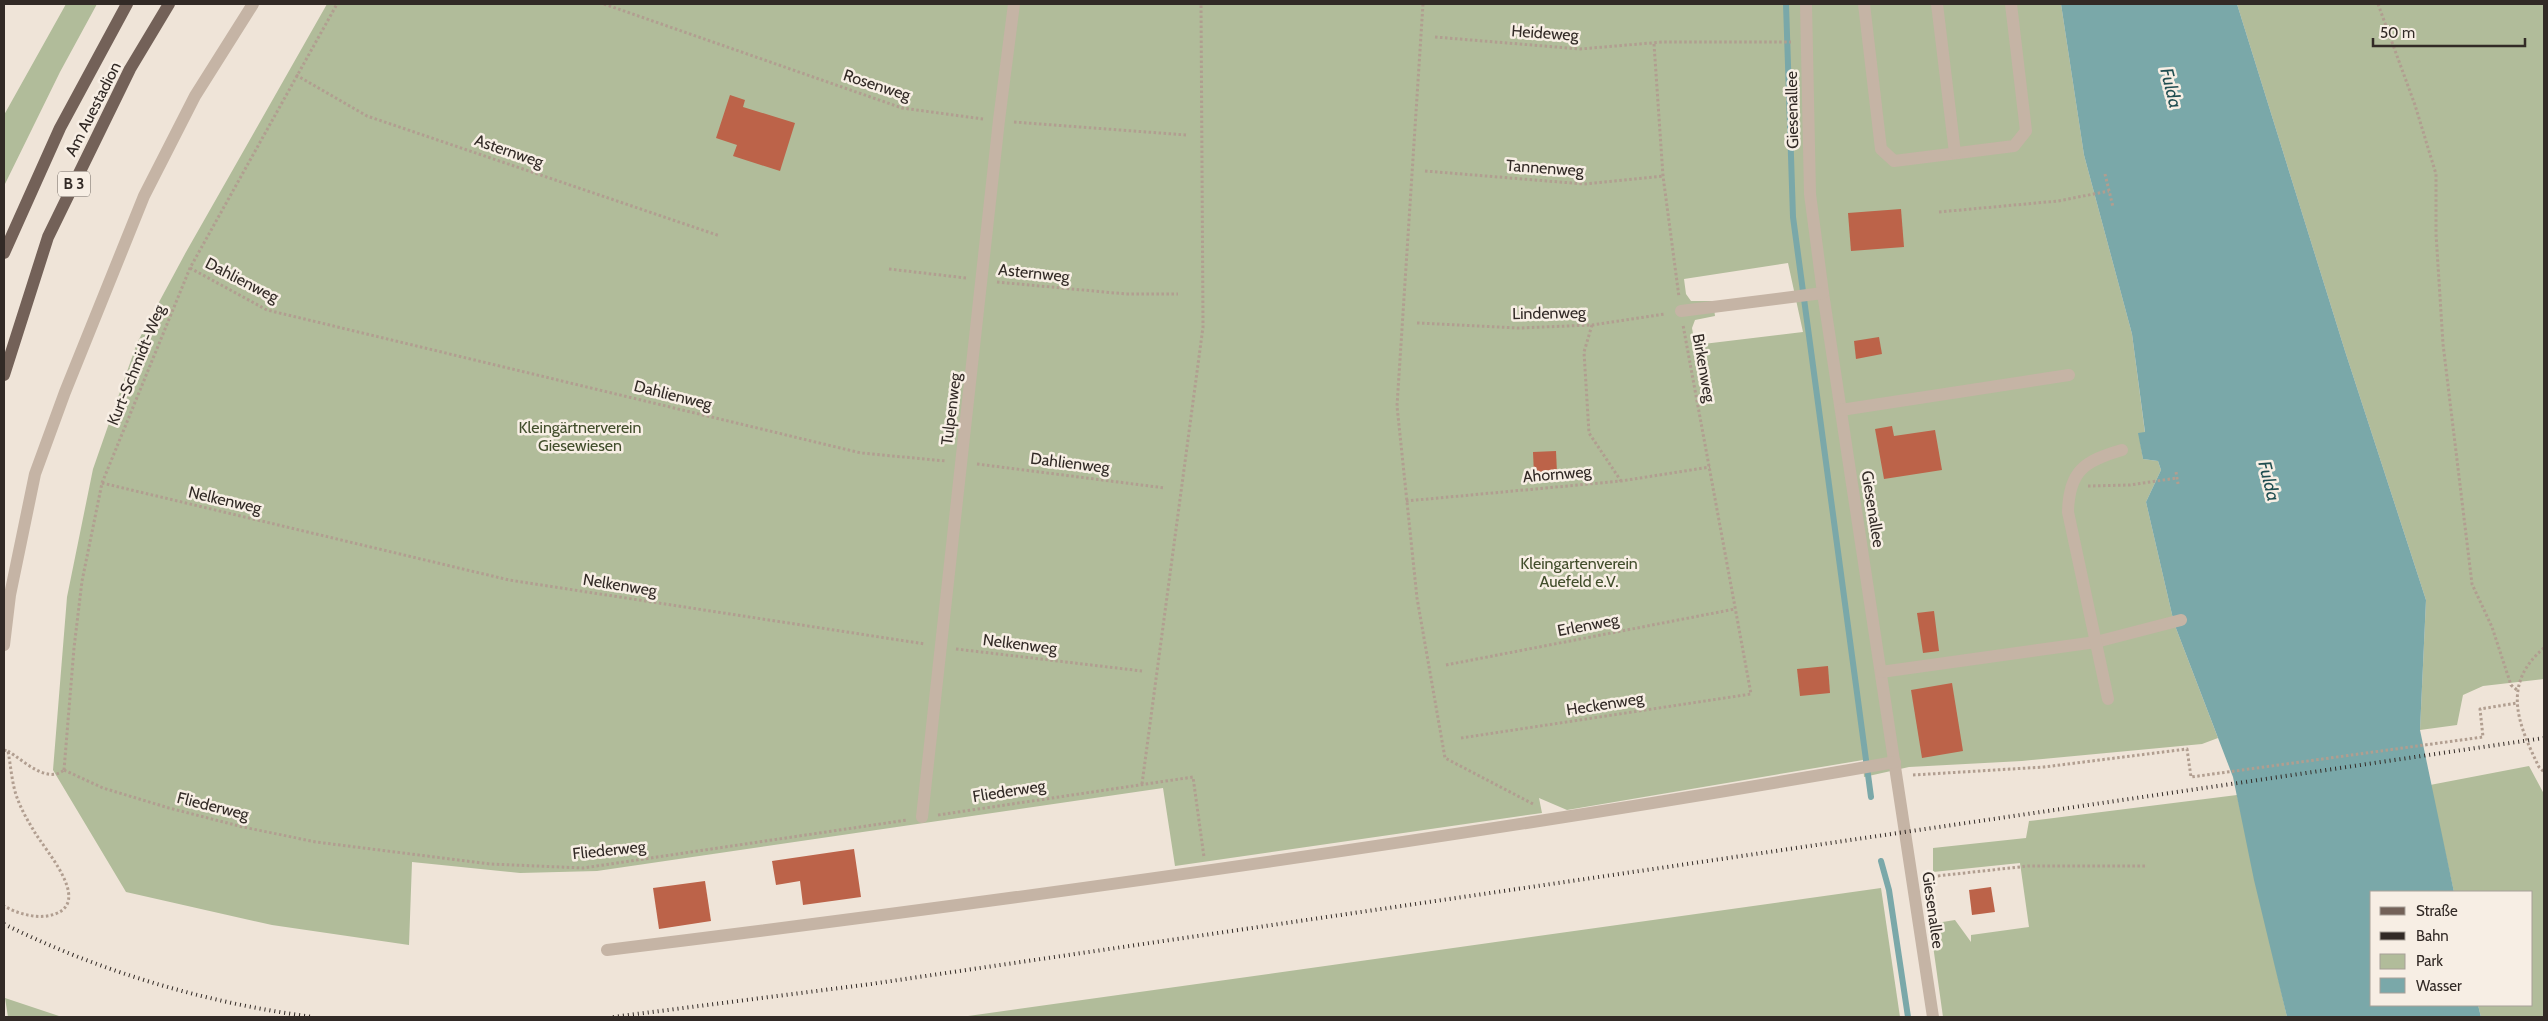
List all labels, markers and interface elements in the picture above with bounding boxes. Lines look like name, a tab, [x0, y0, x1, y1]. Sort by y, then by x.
scale bar	[2373, 15, 2526, 47]
street label: Heideweg	[1511, 21, 1580, 45]
text: 50 m	[2380, 24, 2415, 42]
street label: Am Auestadion	[61, 59, 125, 159]
street label: Rosenweg	[841, 65, 914, 105]
water label: Fulda	[2155, 66, 2187, 110]
street label: Giesenallee	[1782, 71, 1802, 149]
street label: Asternweg	[472, 130, 547, 172]
street label: Tannenweg	[1506, 156, 1585, 180]
road number: B 3	[58, 172, 90, 196]
street label: Dahlienweg	[202, 253, 283, 307]
street label: Asternweg	[997, 260, 1072, 286]
street label: Kurt-Schmidt-Weg	[103, 301, 169, 428]
street label: Lindenweg	[1512, 303, 1587, 323]
street label: Birkenweg	[1689, 332, 1720, 405]
street label: Tulpenweg	[937, 371, 965, 446]
street label: Dahlienweg	[632, 376, 715, 414]
park label: Kleingärtnerverein Giesewiesen	[519, 418, 641, 455]
street label: Dahlienweg	[1029, 449, 1112, 477]
water label: Fulda	[2253, 459, 2285, 503]
street label: Ahornweg	[1522, 461, 1593, 486]
street label: Giesenallee	[1858, 469, 1888, 549]
street label: Nelkenweg	[187, 482, 264, 518]
park label: Kleingartenverein Auefeld e.V.	[1520, 554, 1638, 591]
street label: Nelkenweg	[582, 570, 659, 600]
street label: Erlenweg	[1556, 610, 1621, 640]
street label: Nelkenweg	[982, 630, 1059, 658]
street label: Heckenweg	[1565, 688, 1646, 719]
street label: Fliederweg	[971, 776, 1048, 806]
street label: Fliederweg	[175, 788, 252, 824]
street label: Fliederweg	[571, 837, 648, 863]
street label: Giesenallee	[1918, 870, 1948, 950]
legend	[2370, 891, 2533, 1006]
text: Straße	[2416, 902, 2458, 920]
text: Bahn	[2416, 927, 2449, 945]
text: Park	[2416, 952, 2443, 970]
text: Wasser	[2416, 977, 2462, 995]

